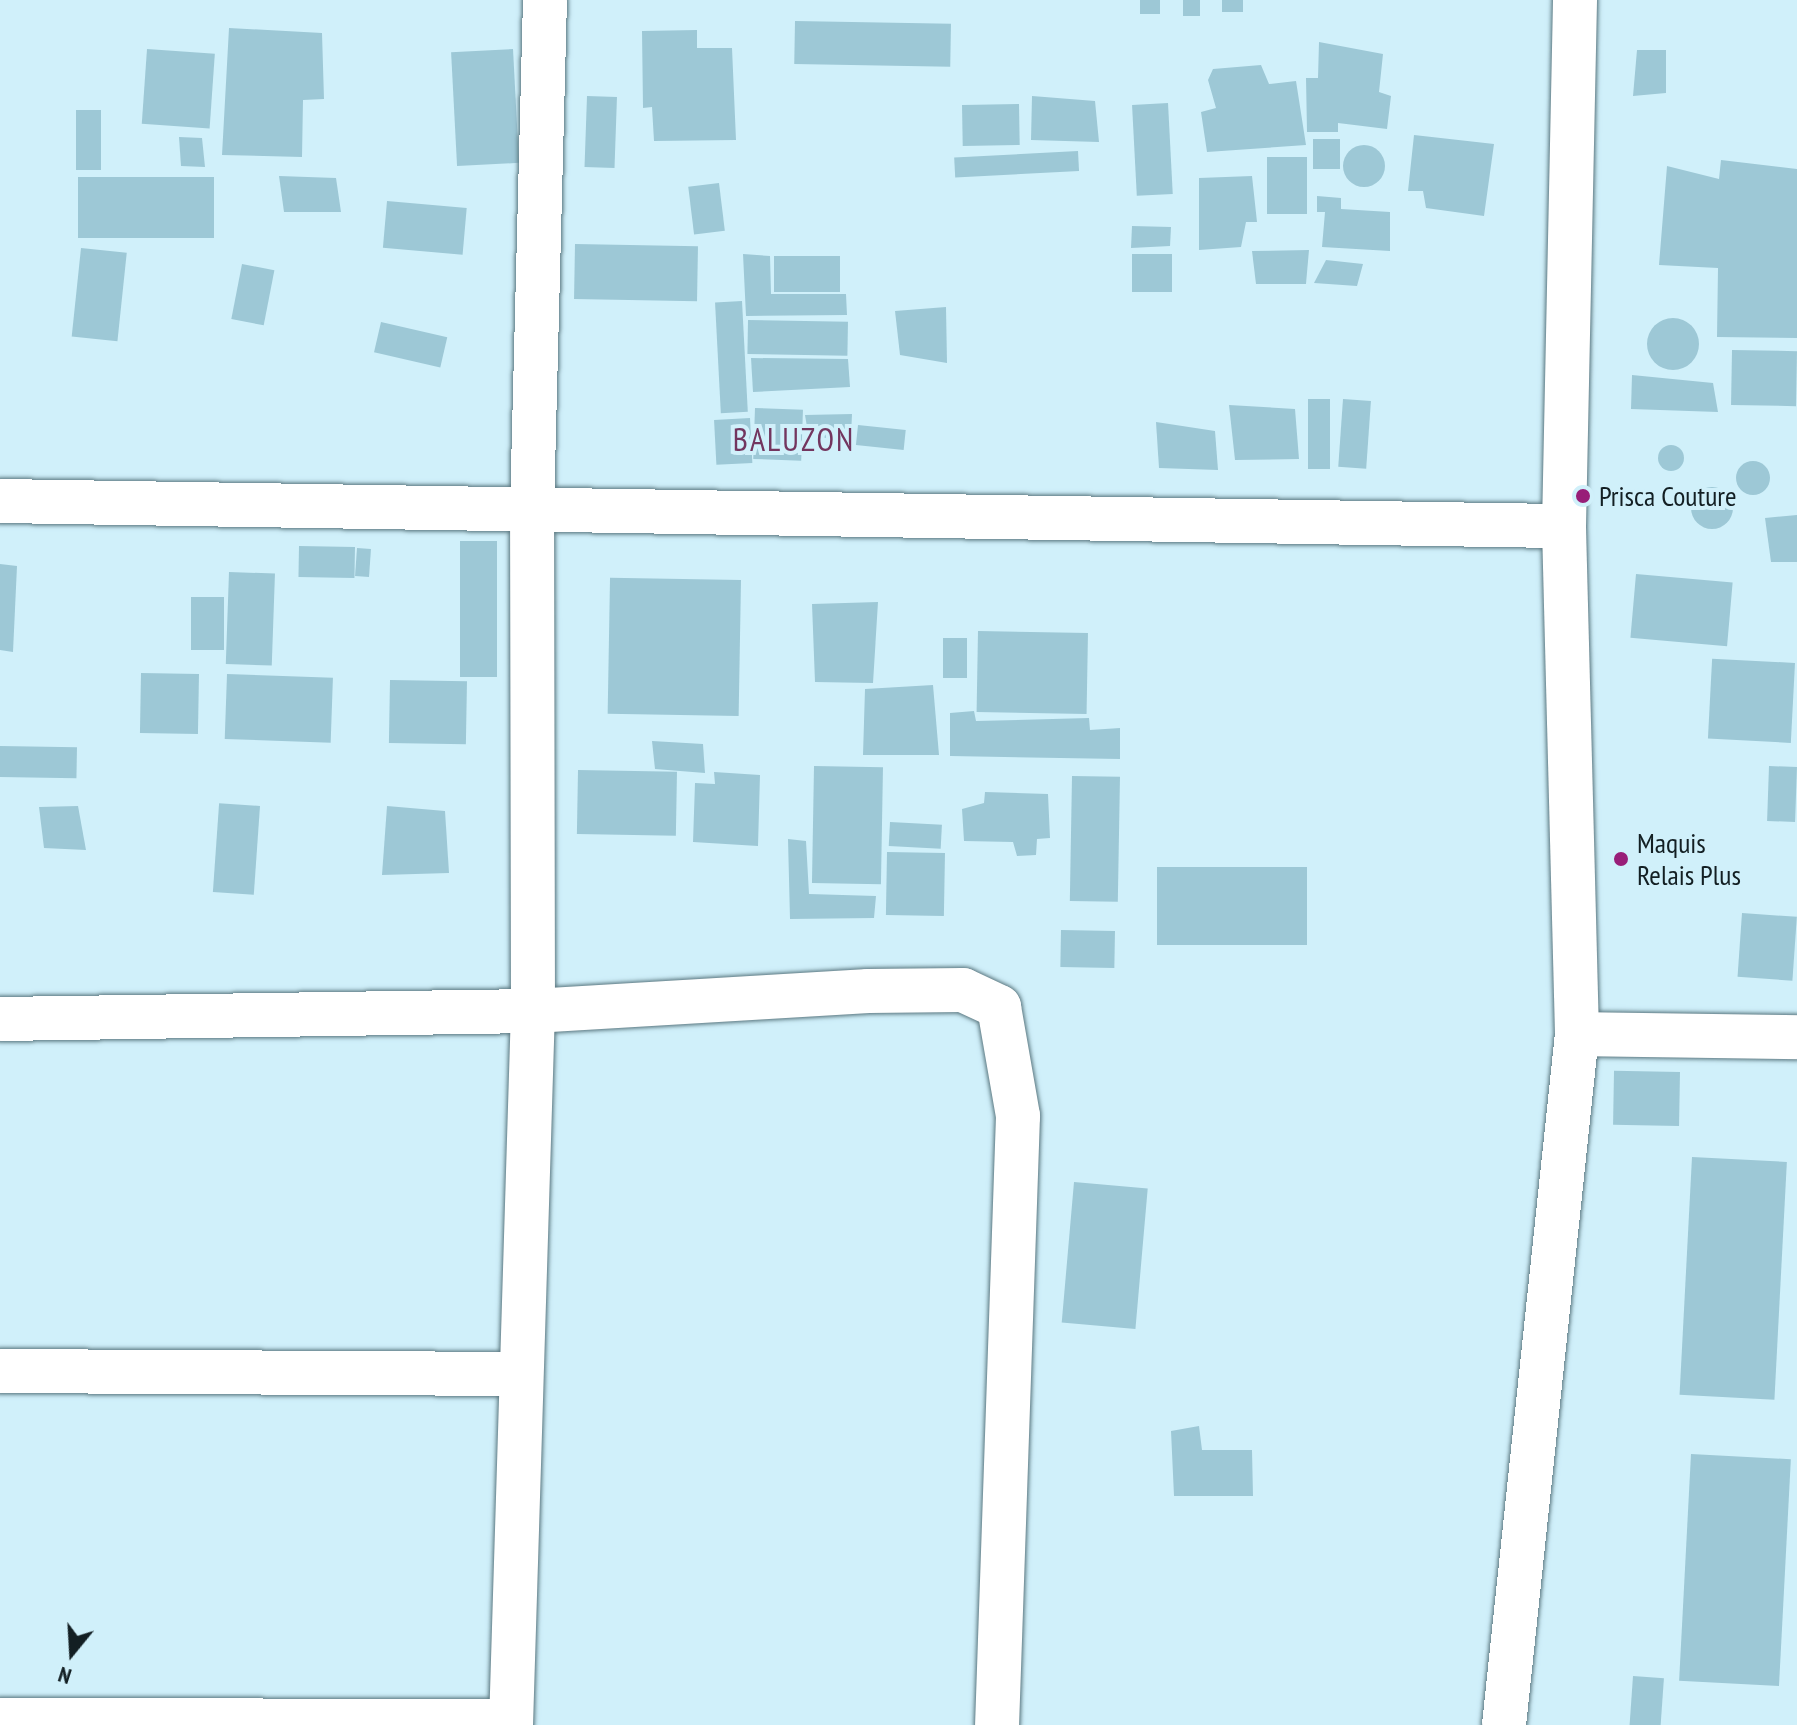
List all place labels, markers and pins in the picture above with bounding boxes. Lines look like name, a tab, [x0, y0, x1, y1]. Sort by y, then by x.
place label: Prisca Couture	[1599, 479, 1737, 513]
marker: Prisca Couture	[1574, 487, 1592, 505]
place label: Maquis Relais Plus	[1637, 826, 1741, 892]
marker: Maquis Relais Plus	[1612, 850, 1630, 868]

